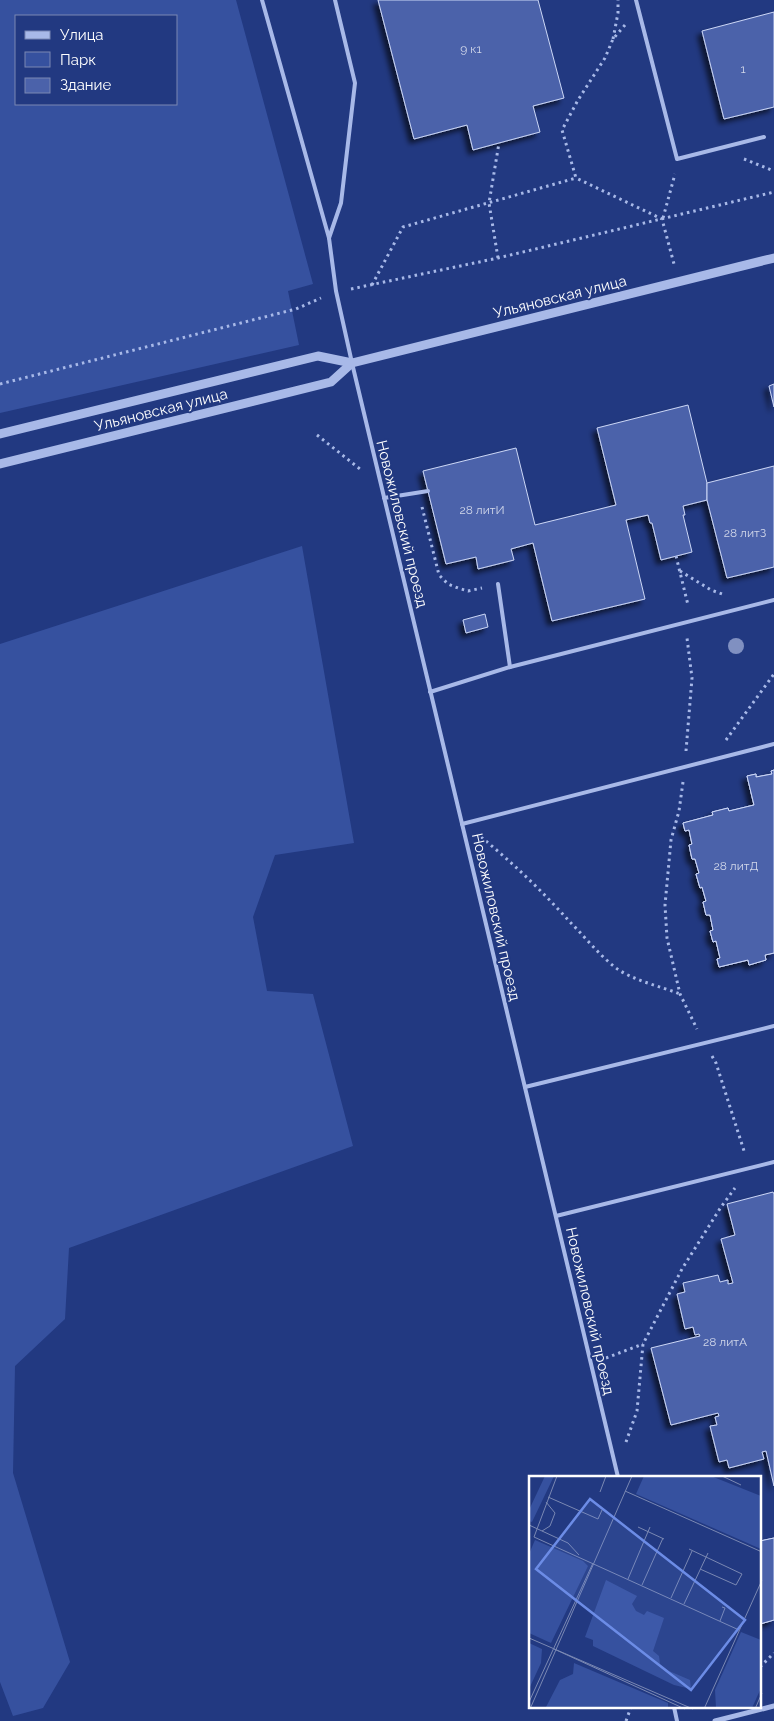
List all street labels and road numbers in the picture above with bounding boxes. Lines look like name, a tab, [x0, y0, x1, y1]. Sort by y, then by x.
street label: Ульяновская улица	[492, 272, 628, 322]
street label: Ульяновская улица	[93, 385, 229, 435]
street label: Новожиловский проезд	[372, 438, 432, 610]
street label: Новожиловский проезд	[468, 831, 524, 1003]
street label: Новожиловский проезд	[562, 1225, 618, 1397]

